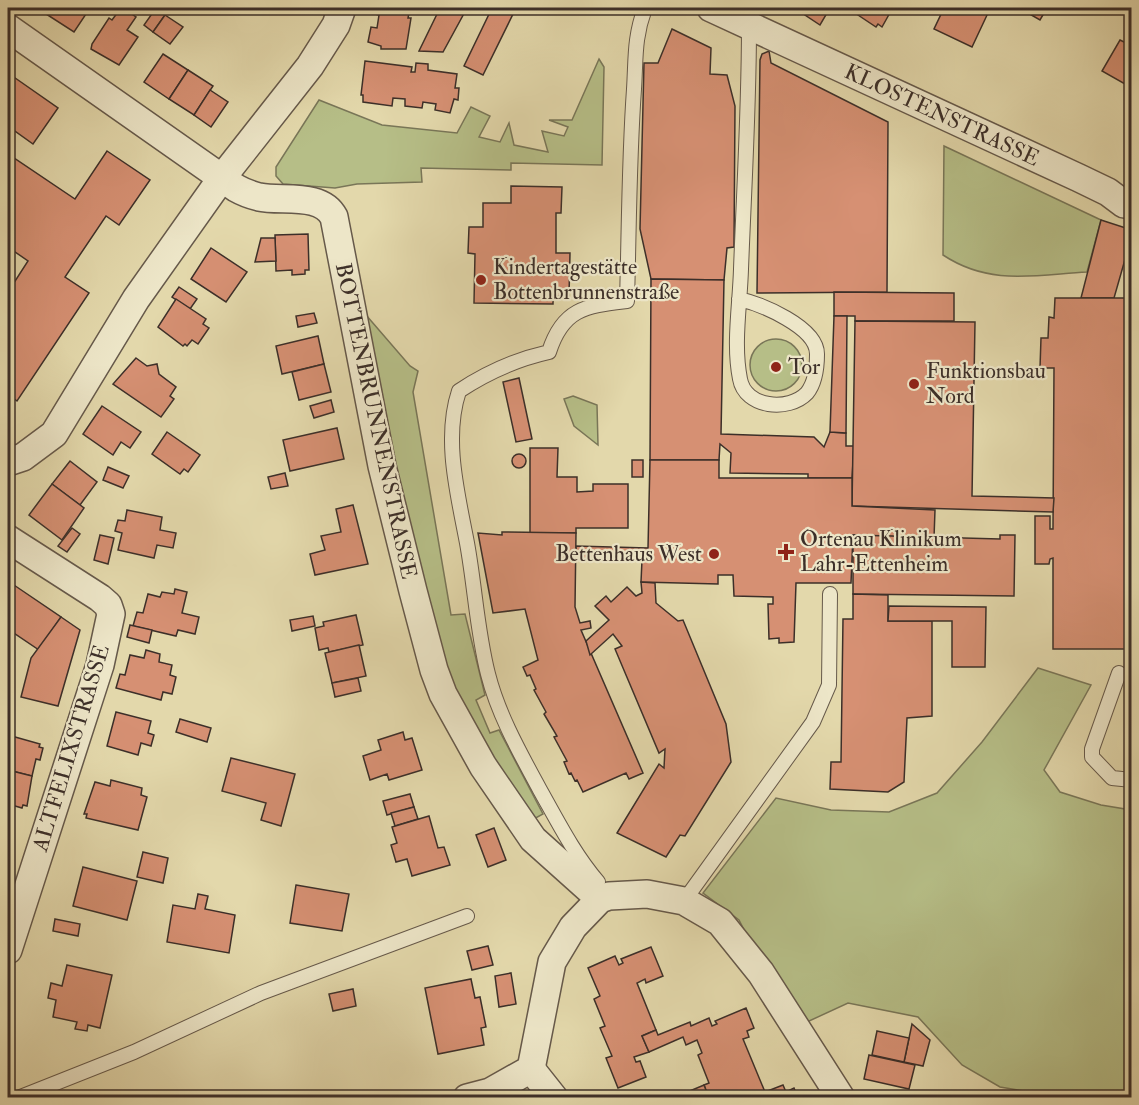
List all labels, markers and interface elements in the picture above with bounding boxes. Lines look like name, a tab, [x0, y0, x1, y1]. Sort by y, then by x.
street label: KLOSTENSTRASSE	[840, 58, 1044, 173]
place label: Kindertagestätte Bottenbrunnenstraße	[493, 253, 679, 306]
street label: BOTTENBRUNNENSTRASSE	[329, 260, 423, 582]
marker: Kindertagestätte Bottenbrunnenstraße	[474, 273, 488, 287]
place label: Tor	[788, 353, 821, 381]
place label: Funktionsbau Nord	[926, 357, 1046, 410]
marker: Tor	[769, 360, 783, 374]
marker: Funktionsbau Nord	[907, 377, 921, 391]
place label: Ortenau Klinikum Lahr-Ettenheim	[800, 525, 962, 578]
place label: Bettenhaus West	[555, 540, 702, 568]
marker: Ortenau Klinikum Lahr-Ettenheim	[777, 543, 795, 561]
marker: Bettenhaus West	[707, 547, 721, 561]
street label: ALTFELIXSTRASSE	[26, 641, 116, 856]

